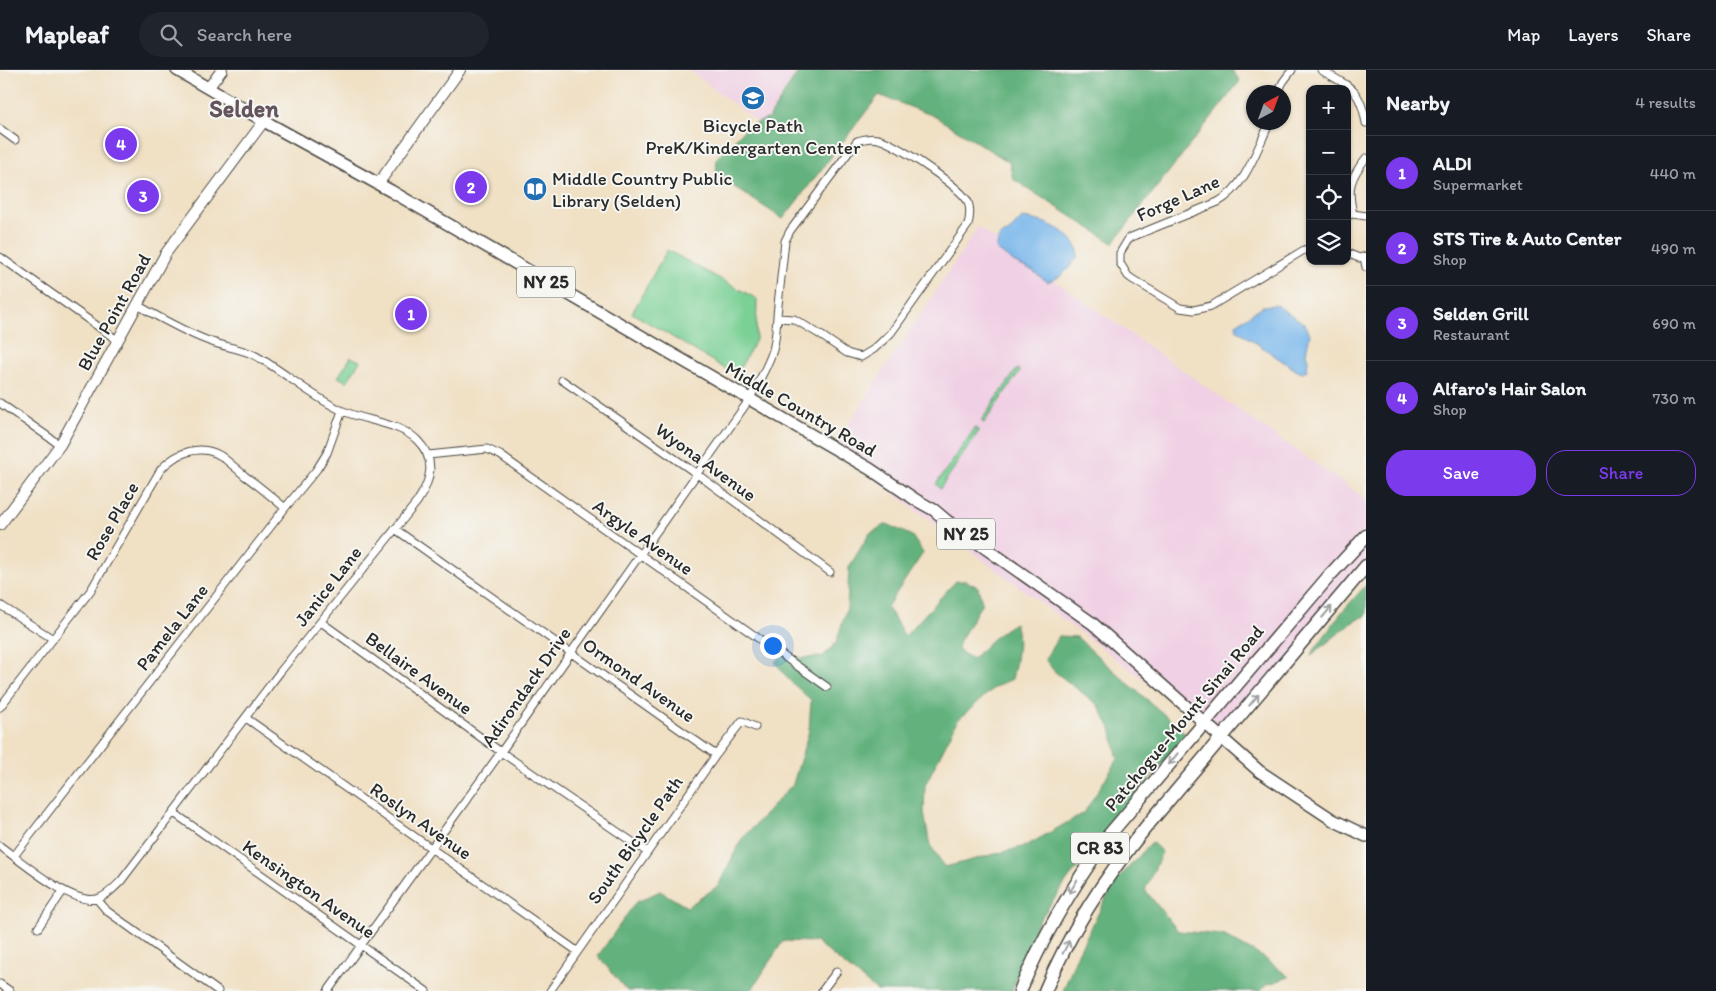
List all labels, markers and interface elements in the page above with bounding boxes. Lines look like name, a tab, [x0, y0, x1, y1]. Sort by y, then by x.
search box	[139, 12, 489, 57]
text: Mapleaf	[25, 20, 109, 49]
icon: search	[157, 21, 185, 49]
text: Search here	[197, 23, 292, 46]
text: Map	[1507, 24, 1540, 46]
text: Layers	[1568, 24, 1618, 46]
text: Share	[1646, 24, 1691, 46]
school or university icon: Bicycle Path PreK/Kindergarten Center	[740, 85, 766, 111]
north arrow	[1246, 85, 1291, 130]
map controls	[1306, 85, 1351, 265]
button: +	[1306, 85, 1351, 130]
text: Nearby	[1386, 90, 1450, 115]
text: 4 results	[1635, 93, 1696, 112]
district label: Selden	[209, 94, 279, 123]
place label: Bicycle Path PreK/Kindergarten Center	[645, 114, 861, 159]
pin: 4	[105, 125, 137, 163]
button: −	[1306, 130, 1351, 175]
text: ALDI	[1433, 152, 1472, 175]
text: 1	[1398, 164, 1406, 183]
text: 440 m	[1650, 164, 1696, 183]
place label: Middle Country Public Library (Selden)	[552, 167, 733, 212]
pin: 2	[455, 168, 487, 206]
street label: Forge Lane	[1133, 169, 1223, 227]
button: locate	[1306, 175, 1351, 220]
text: Supermarket	[1433, 175, 1523, 194]
library icon: Middle Country Public Library (Selden)	[522, 176, 548, 202]
pin: 3	[127, 177, 159, 215]
button: layers	[1306, 220, 1351, 265]
text: STS Tire & Auto Center	[1433, 227, 1621, 250]
text: 2	[1398, 239, 1406, 258]
text: 490 m	[1651, 239, 1696, 258]
street label: Blue Point Road	[72, 249, 156, 375]
text: Shop	[1433, 250, 1467, 269]
road number: NY 25	[517, 266, 575, 298]
pin: 1	[395, 295, 427, 333]
text: Selden Grill	[1433, 302, 1529, 325]
text: 3	[1398, 314, 1406, 333]
text: 690 m	[1652, 314, 1696, 333]
text: Restaurant	[1433, 325, 1510, 344]
street label: Middle Country Road	[721, 356, 881, 462]
text: Alfaro's Hair Salon	[1433, 377, 1586, 400]
text: 4	[1397, 389, 1407, 408]
text: 730 m	[1652, 389, 1696, 408]
text: Shop	[1433, 400, 1467, 419]
street label: Wyona Avenue	[651, 418, 761, 506]
button: Save	[1386, 450, 1536, 496]
button: Share	[1546, 450, 1696, 496]
street label: Rose Place	[80, 478, 144, 564]
street label: Argyle Avenue	[588, 494, 698, 580]
road number: NY 25	[937, 518, 995, 549]
street label: Janice Lane	[289, 541, 367, 631]
street label: Pamela Lane	[131, 579, 213, 675]
one-way arrow	[1322, 606, 1333, 619]
street label: Patchogue-Mount Sinai Road	[1099, 620, 1269, 816]
street label: Adirondack Drive	[476, 623, 576, 751]
street label: Bellaire Avenue	[361, 626, 477, 720]
street label: Ormond Avenue	[578, 633, 700, 727]
your location	[760, 633, 786, 659]
one-way arrow	[1248, 694, 1259, 707]
one-way arrow	[1167, 752, 1178, 765]
street label: South Bicycle Path	[582, 771, 688, 908]
street label: Roslyn Avenue	[366, 777, 476, 865]
road number: CR 83	[1071, 832, 1129, 864]
street label: Kensington Avenue	[238, 835, 380, 943]
one-way arrow	[1068, 880, 1078, 894]
one-way arrow	[1062, 940, 1071, 955]

